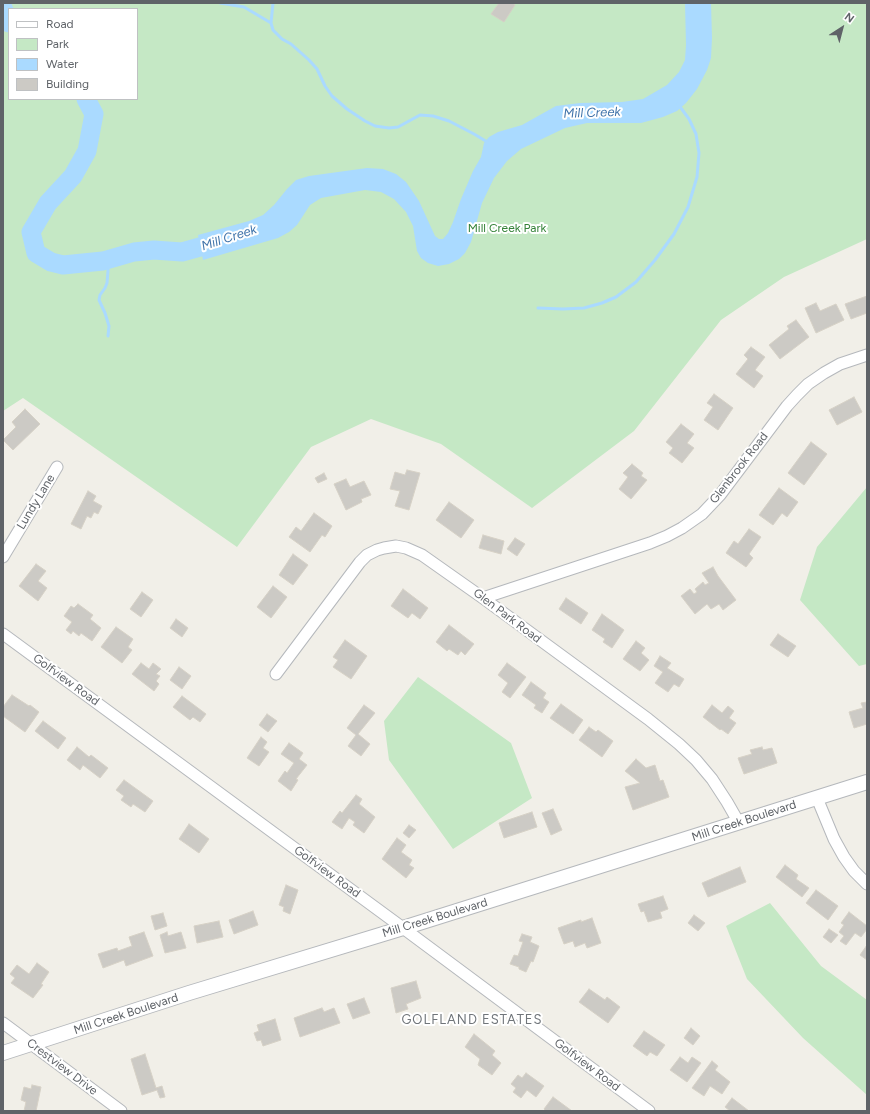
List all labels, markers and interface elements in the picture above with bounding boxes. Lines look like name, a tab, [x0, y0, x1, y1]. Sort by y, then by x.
legend	[8, 8, 138, 100]
north arrow	[822, 8, 862, 48]
text: N	[842, 10, 857, 26]
text: Road	[46, 17, 74, 31]
text: Park	[46, 37, 69, 51]
text: Water	[46, 57, 78, 71]
text: Building	[46, 77, 89, 91]
water label: Mill Creek	[563, 104, 621, 122]
park label: Mill Creek Park	[468, 221, 546, 235]
water label: Mill Creek	[199, 222, 259, 254]
street label: Glenbrook Road	[707, 430, 771, 506]
street label: Lundy Lane	[14, 472, 58, 532]
street label: Glen Park Road	[470, 586, 544, 646]
street label: Golfview Road	[30, 651, 102, 709]
street label: Mill Creek Boulevard	[690, 797, 798, 845]
street label: Golfview Road	[291, 843, 363, 901]
street label: Mill Creek Boulevard	[381, 895, 489, 941]
street label: Mill Creek Boulevard	[72, 990, 180, 1038]
district label: GOLFLAND ESTATES	[401, 1012, 543, 1028]
street label: Crestview Drive	[24, 1036, 100, 1098]
street label: Golfview Road	[551, 1036, 623, 1094]

